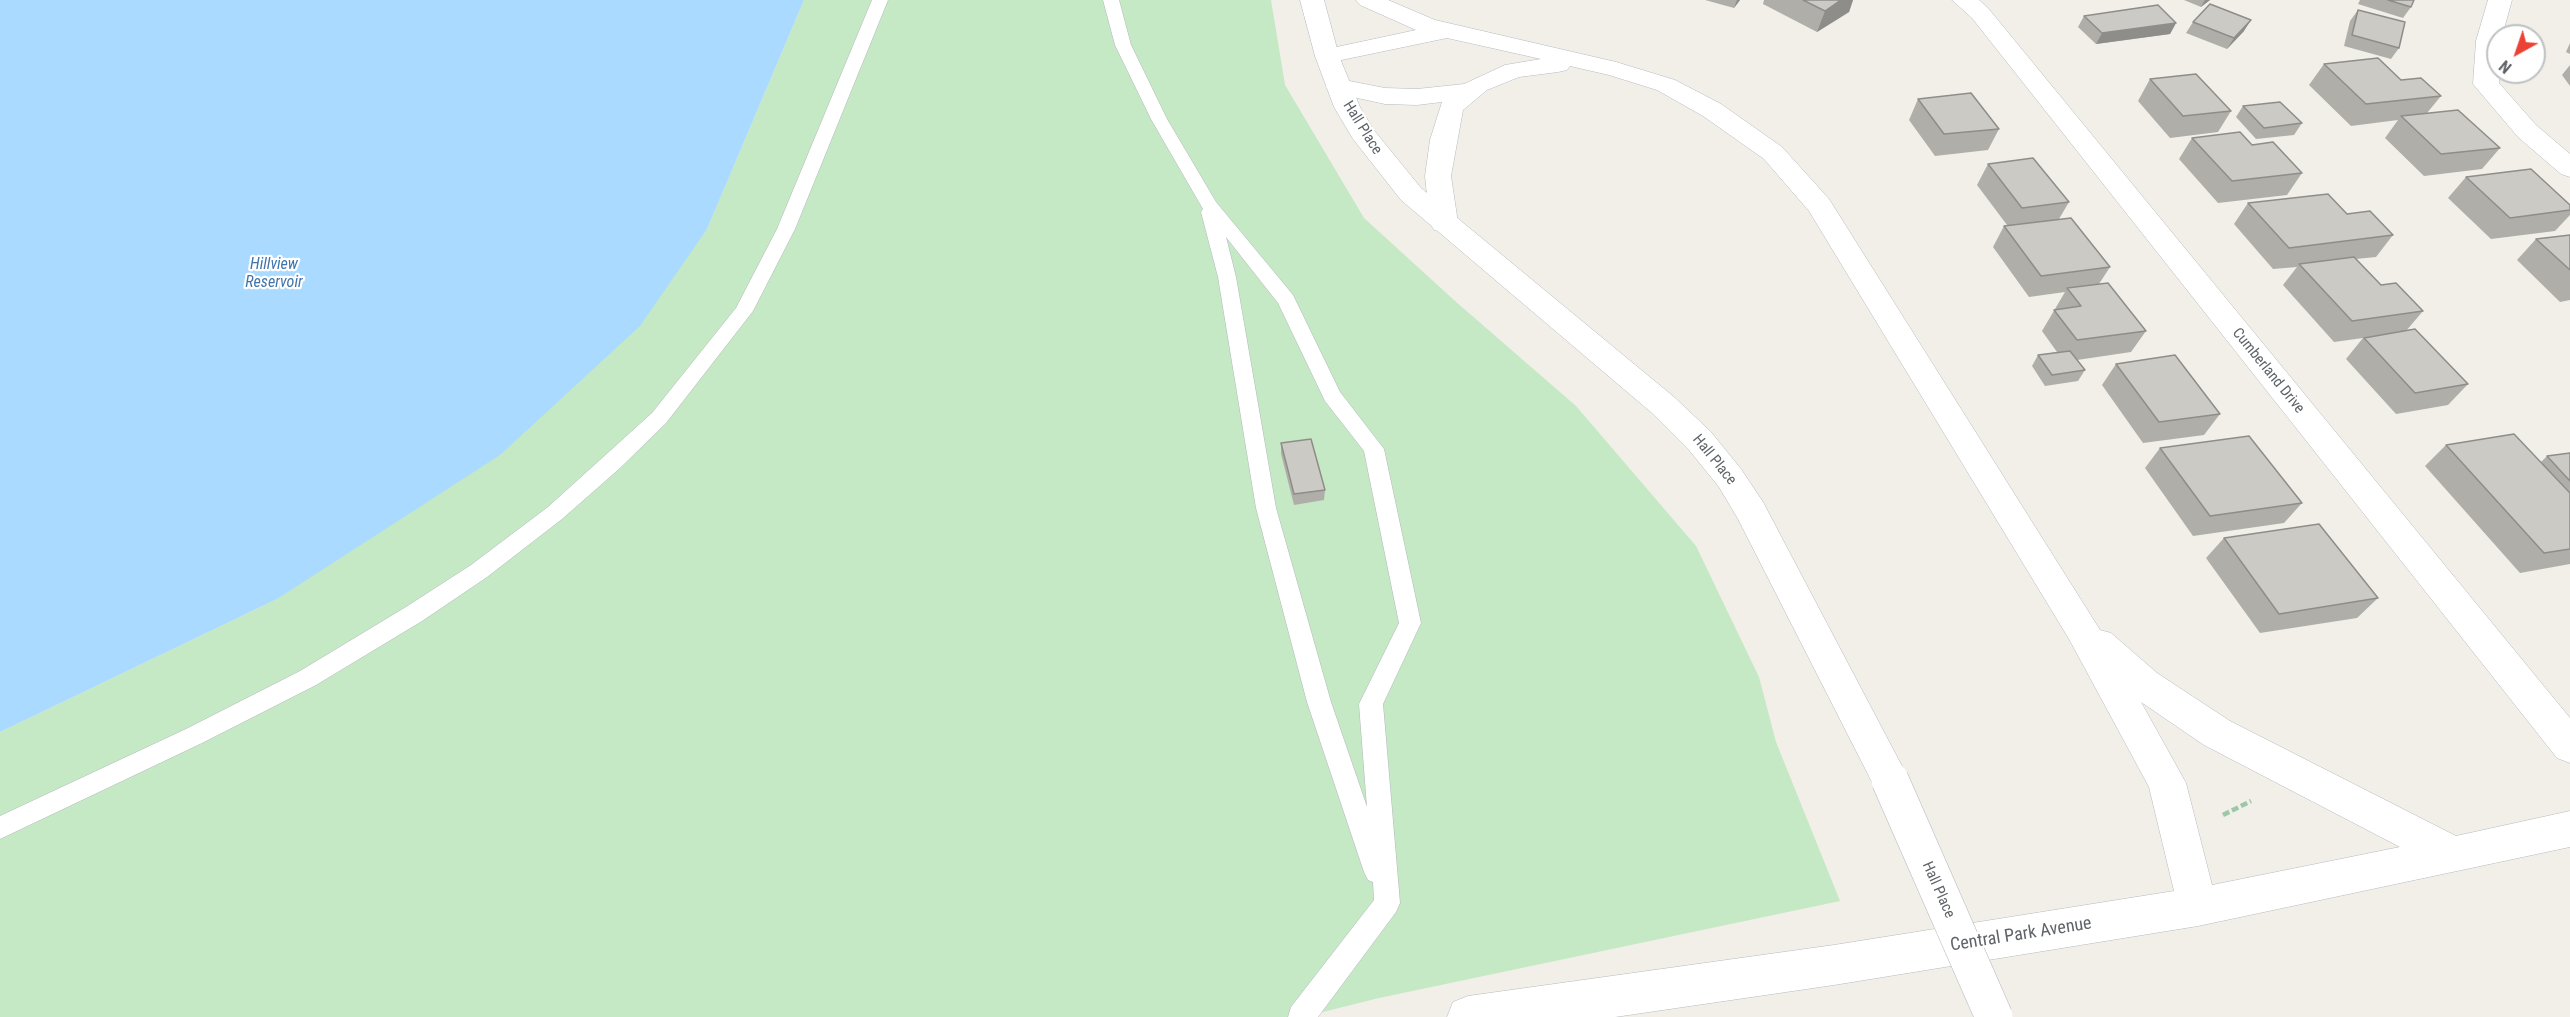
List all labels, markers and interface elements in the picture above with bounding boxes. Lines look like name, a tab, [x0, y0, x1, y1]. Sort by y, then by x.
north arrow	[2486, 24, 2546, 84]
text: N	[2496, 56, 2515, 77]
street label: Hall Place	[1339, 98, 1385, 158]
water label: Hillview Reservoir	[245, 255, 303, 293]
street label: Cumberland Drive	[2228, 325, 2308, 417]
street label: Hall Place	[1688, 431, 1740, 489]
street label: Hall Place	[1918, 859, 1958, 921]
street label: Central Park Avenue	[1949, 913, 2093, 957]

